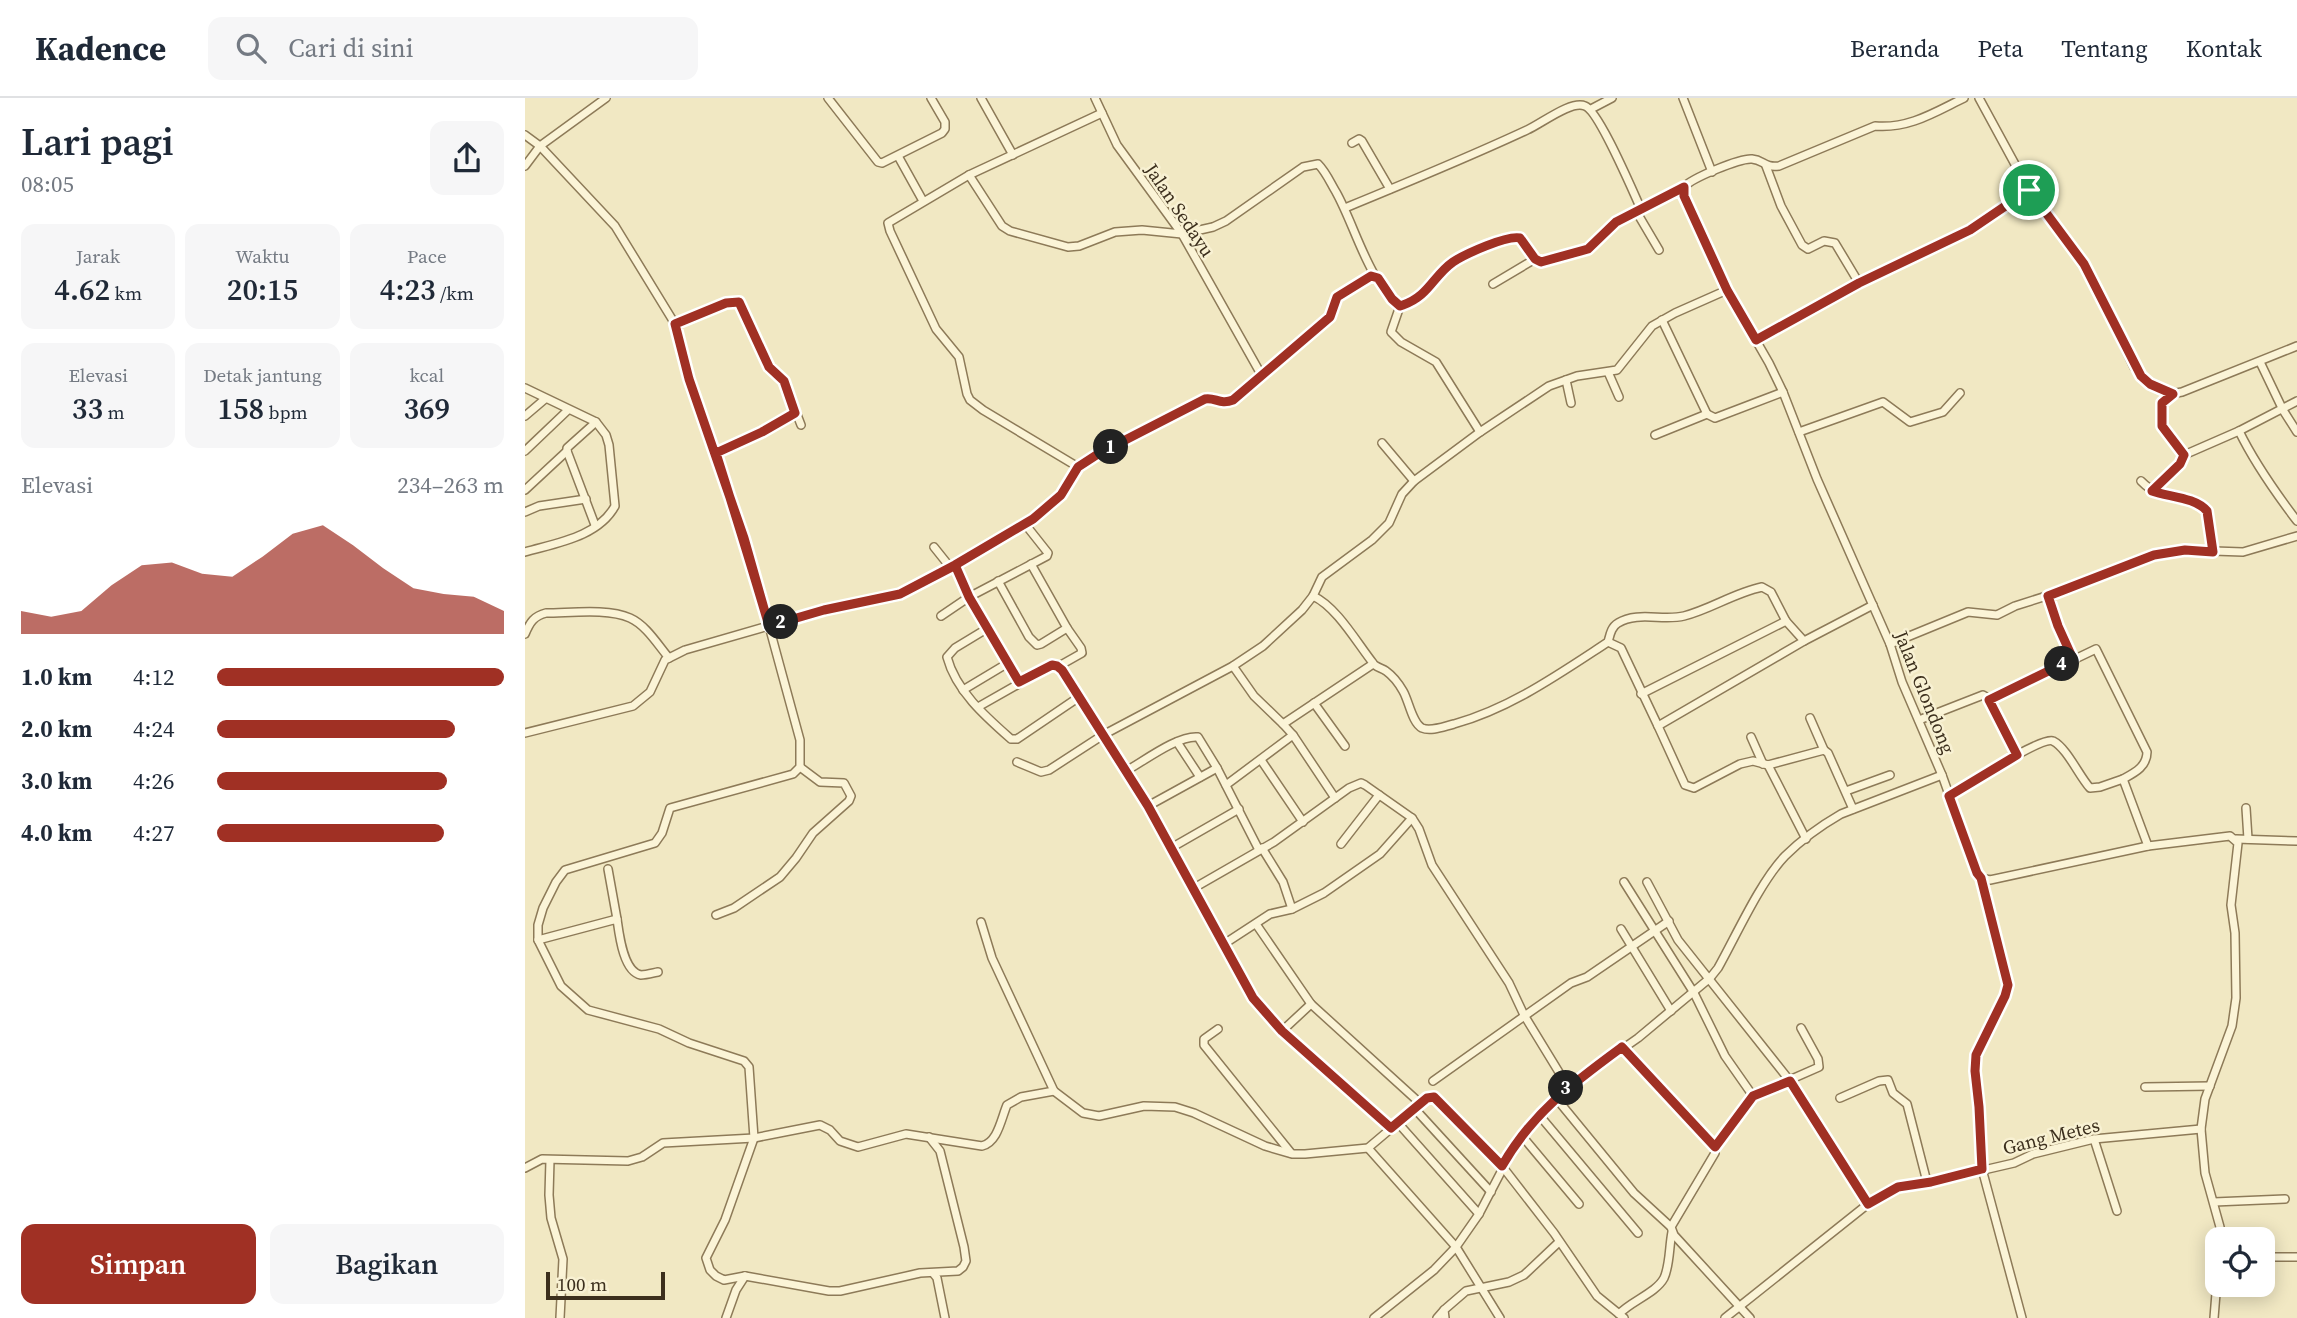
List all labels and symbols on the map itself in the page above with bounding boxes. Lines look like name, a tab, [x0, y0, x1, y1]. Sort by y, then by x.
street label: Jalan Sedayu	[1139, 157, 1221, 262]
pin	[1999, 160, 2059, 220]
pin: 1	[1093, 430, 1129, 464]
pin: 2	[763, 604, 799, 640]
street label: Jalan Glondong	[1888, 626, 1962, 757]
pin: 4	[2045, 646, 2079, 682]
pin: 3	[1549, 1070, 1583, 1105]
street label: Gang Metes	[2000, 1111, 2102, 1161]
scale bar	[546, 1269, 665, 1301]

